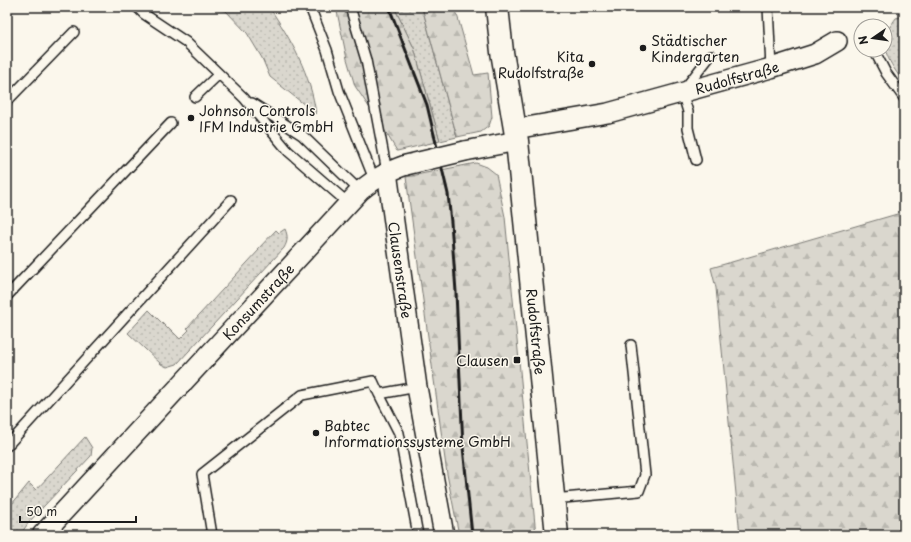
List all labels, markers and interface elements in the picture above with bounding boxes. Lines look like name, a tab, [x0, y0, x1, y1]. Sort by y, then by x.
north arrow	[853, 18, 893, 58]
place label: Städtischer Kindergarten	[651, 30, 739, 67]
text: N	[853, 34, 872, 47]
marker: Städtischer Kindergarten	[638, 43, 648, 53]
place label: Kita Rudolfstraße	[498, 46, 584, 83]
street label: Rudolfstraße	[692, 56, 782, 99]
marker: Kita Rudolfstraße	[587, 59, 597, 69]
place label: Johnson Controls IFM Industrie GmbH	[199, 100, 334, 137]
marker: Johnson Controls IFM Industrie GmbH	[186, 113, 196, 123]
street label: Clausenstraße	[384, 220, 418, 320]
street label: Konsumstraße	[217, 259, 299, 344]
street label: Rudolfstraße	[522, 287, 551, 376]
place label: Clausen	[456, 350, 509, 371]
marker: Clausen	[512, 355, 522, 365]
place label: Babtec Informationssysteme GmbH	[324, 415, 511, 452]
marker: Babtec Informationssysteme GmbH	[311, 428, 321, 438]
scale bar	[20, 498, 136, 524]
text: 50 m	[26, 502, 57, 520]

